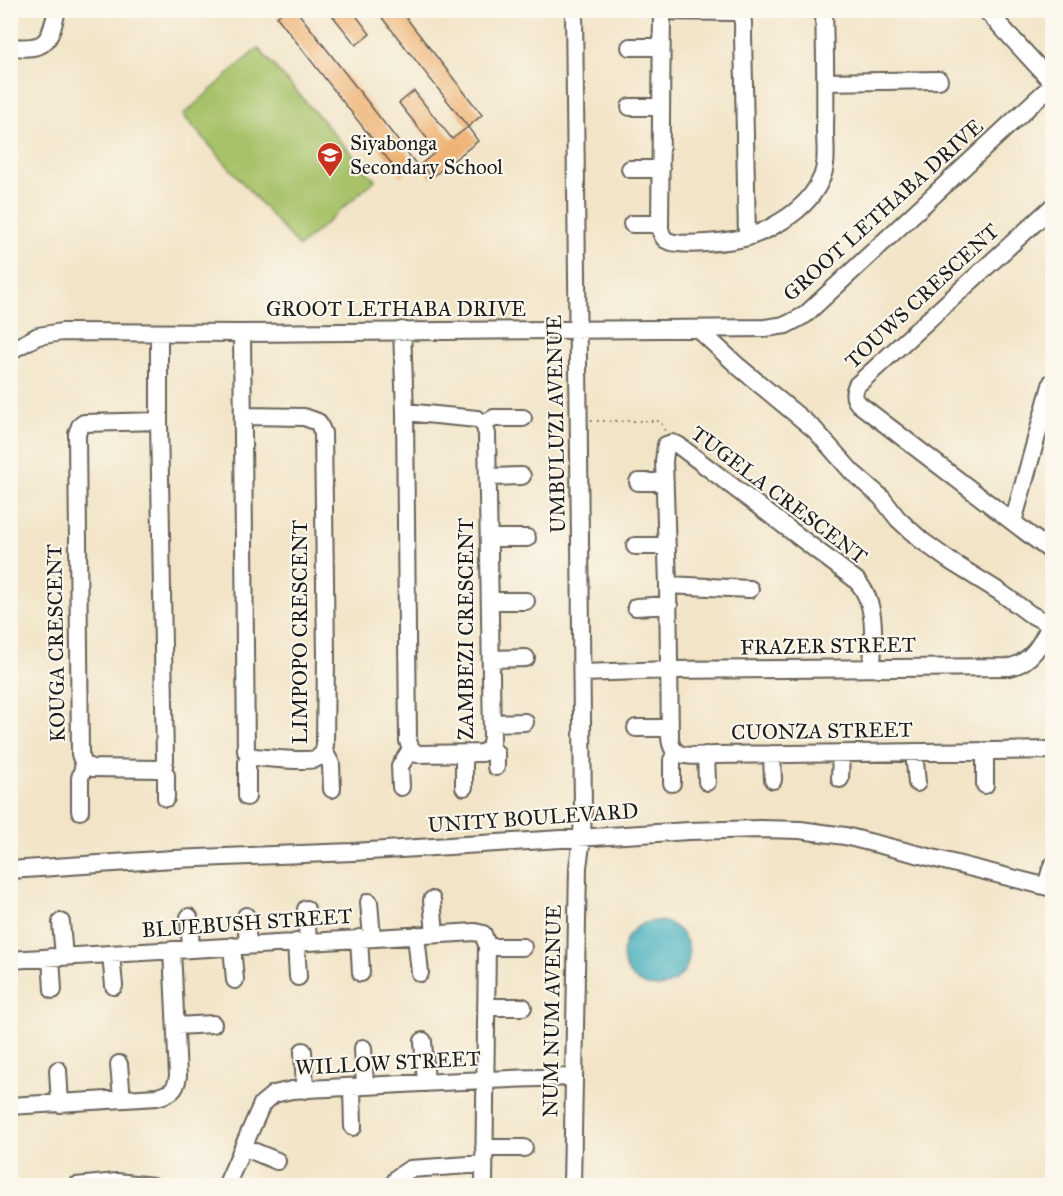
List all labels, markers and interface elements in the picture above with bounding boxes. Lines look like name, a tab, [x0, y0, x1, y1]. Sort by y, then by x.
street label: GROOT LETHABA DRIVE	[778, 113, 988, 307]
place label: Siyabonga Secondary School	[350, 130, 503, 180]
school or university icon: Siyabonga Secondary School	[315, 140, 345, 178]
street label: TOUWS CRESCENT	[840, 218, 1004, 374]
street label: GROOT LETHABA DRIVE	[266, 296, 526, 322]
street label: UMBULUZI AVENUE	[541, 315, 571, 533]
street label: TUGELA CRESCENT	[686, 420, 872, 570]
street label: ZAMBEZI CRESCENT	[453, 518, 479, 740]
street label: LIMPOPO CRESCENT	[287, 520, 313, 744]
street label: KOUGA CRESCENT	[41, 544, 71, 742]
street label: FRAZER STREET	[740, 631, 916, 661]
street label: CUONZA STREET	[731, 716, 913, 746]
street label: UNITY BOULEVARD	[427, 798, 639, 838]
street label: BLUEBUSH STREET	[141, 903, 353, 943]
street label: NUM NUM AVENUE	[537, 904, 567, 1118]
street label: WILLOW STREET	[295, 1045, 481, 1081]

